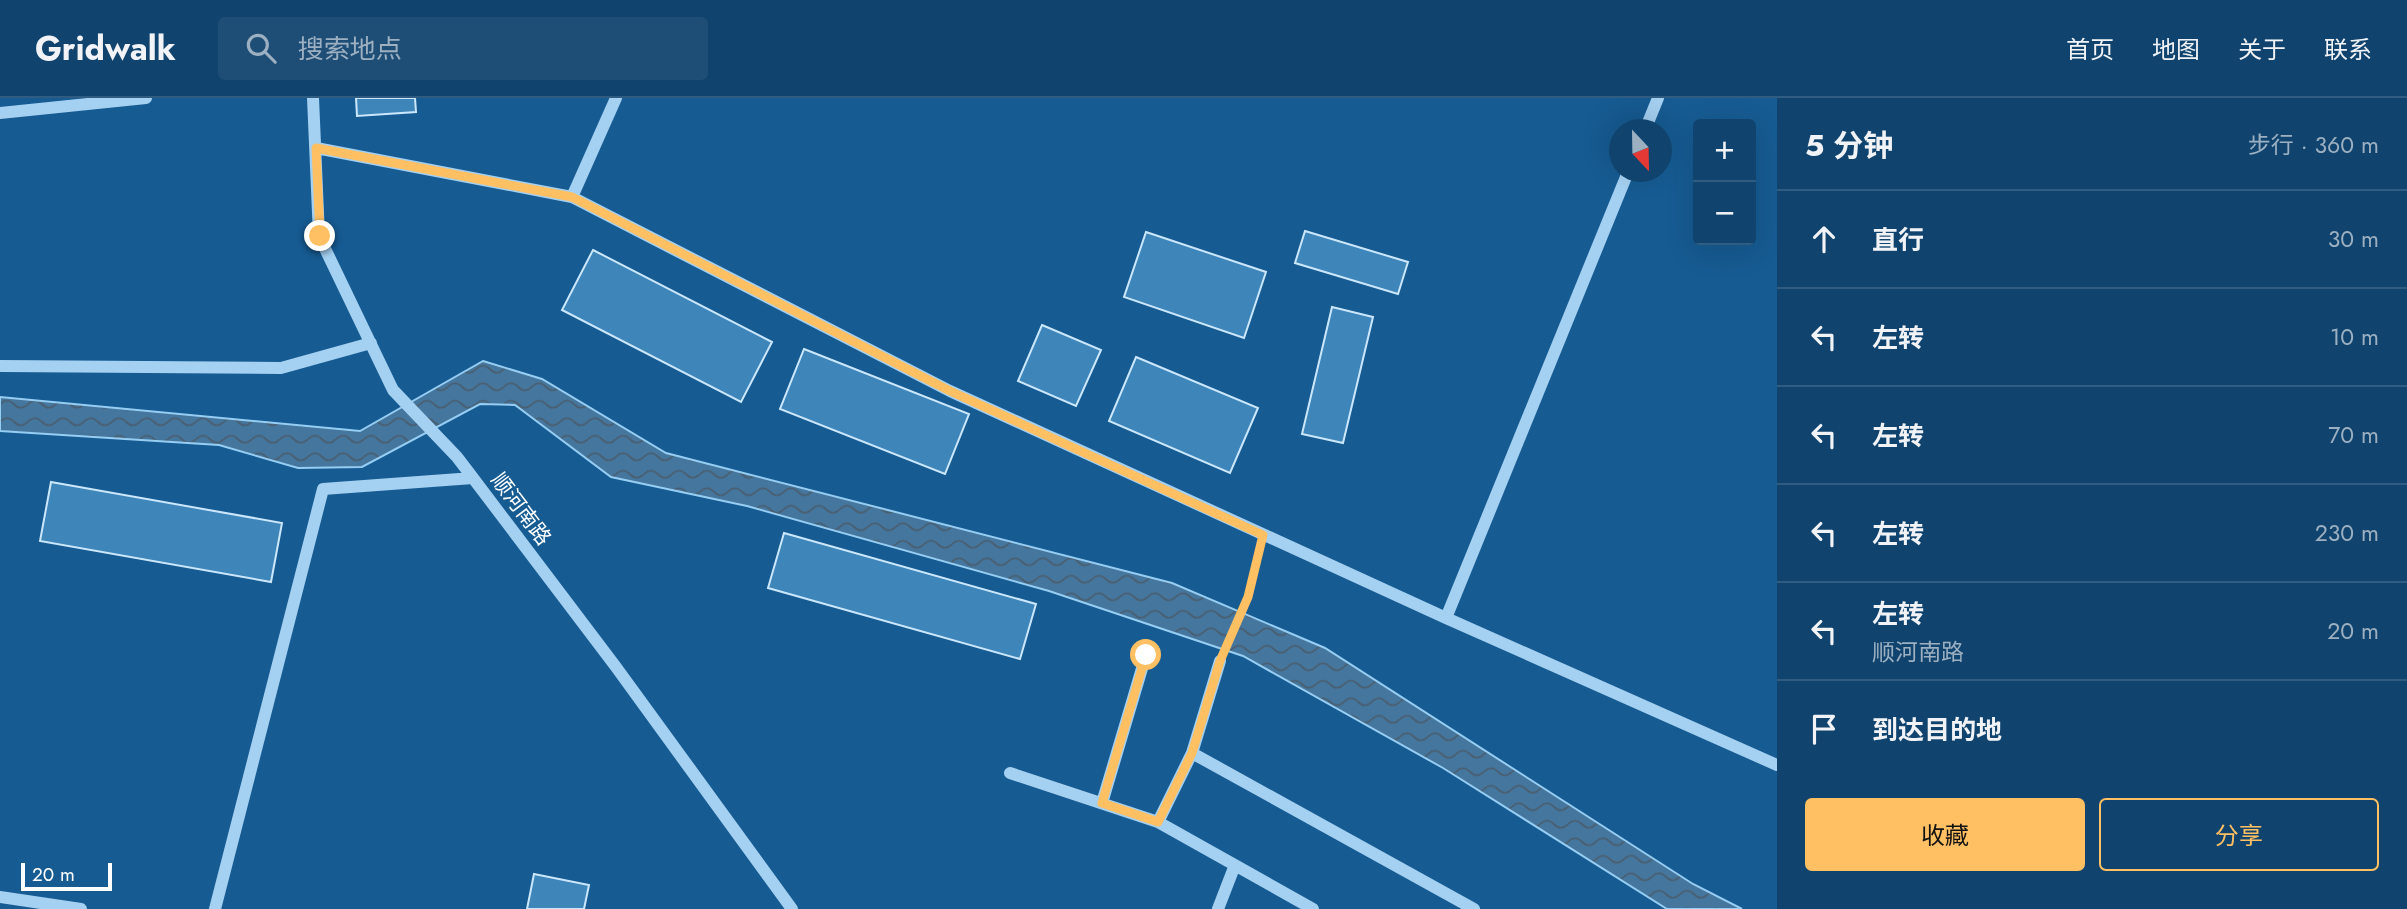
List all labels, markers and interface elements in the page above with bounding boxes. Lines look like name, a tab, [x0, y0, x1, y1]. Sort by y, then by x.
search box	[218, 17, 708, 80]
text: Gridwalk	[35, 25, 176, 72]
icon: search	[242, 29, 280, 67]
text: 搜索地点	[298, 30, 402, 68]
text: 首页	[2066, 32, 2114, 67]
text: 地图	[2152, 32, 2200, 67]
text: 关于	[2238, 32, 2286, 67]
text: 联系	[2324, 32, 2372, 67]
north arrow	[1609, 119, 1672, 182]
map controls	[1693, 119, 1756, 245]
button: +	[1693, 119, 1756, 182]
text: 5 分钟	[1805, 124, 1893, 167]
text: 步行 · 360 m	[2248, 128, 2379, 162]
button: −	[1693, 182, 1756, 245]
route end	[304, 220, 335, 251]
icon: ahead	[1805, 220, 1843, 258]
text: 直行	[1872, 221, 1924, 259]
text: 30 m	[2328, 222, 2379, 256]
icon: left	[1805, 318, 1843, 356]
text: 左转	[1872, 319, 1924, 357]
text: 10 m	[2330, 320, 2379, 354]
icon: left	[1805, 416, 1843, 454]
text: 左转	[1872, 417, 1924, 455]
text: 70 m	[2328, 418, 2379, 452]
street label: 顺河南路	[484, 466, 558, 552]
icon: left	[1805, 514, 1843, 552]
text: 左转	[1872, 515, 1924, 553]
text: 230 m	[2315, 516, 2379, 550]
text: 左转	[1872, 595, 1924, 633]
icon: left	[1805, 612, 1843, 650]
text: 20 m	[2327, 614, 2379, 648]
text: 顺河南路	[1872, 635, 1964, 669]
route start	[1130, 639, 1161, 670]
icon: arrive	[1805, 710, 1843, 748]
text: 到达目的地	[1872, 711, 2002, 749]
button: 收藏	[1805, 798, 2085, 871]
button: 分享	[2099, 798, 2379, 871]
scale bar	[21, 860, 112, 892]
text: 20 m	[32, 861, 75, 888]

